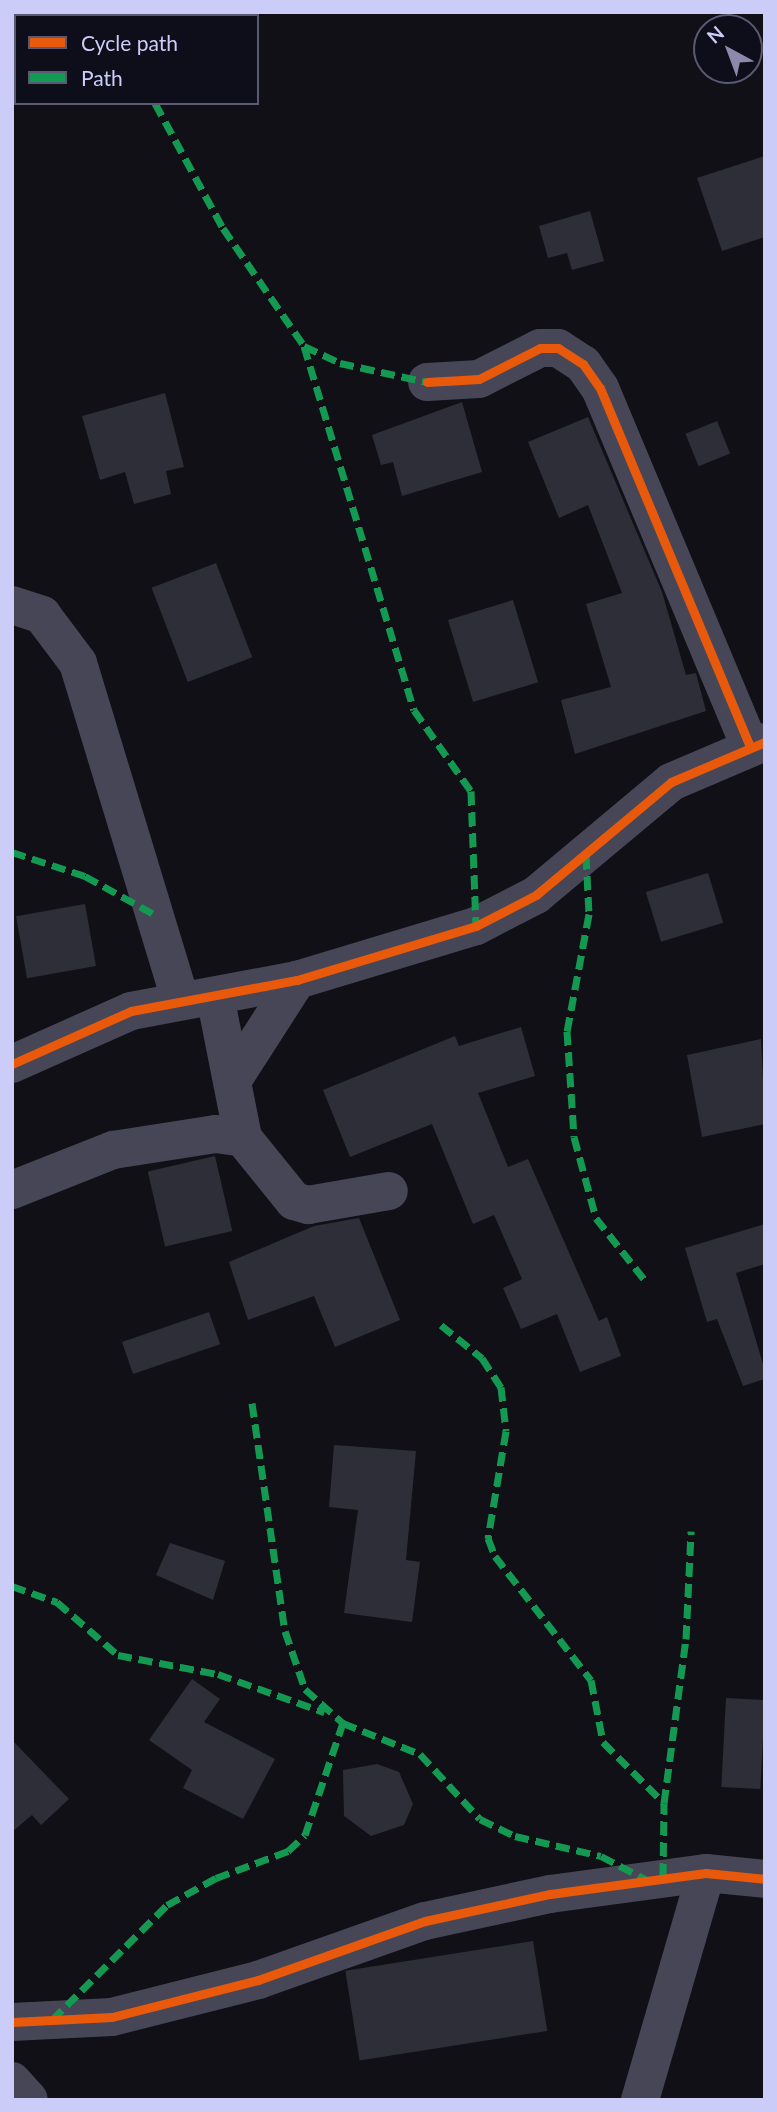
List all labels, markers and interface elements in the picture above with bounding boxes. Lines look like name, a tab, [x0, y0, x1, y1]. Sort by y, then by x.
legend	[14, 14, 259, 105]
north arrow	[693, 14, 763, 84]
text: N	[702, 21, 728, 48]
text: Cycle path	[81, 30, 178, 55]
text: Path	[81, 65, 123, 90]

